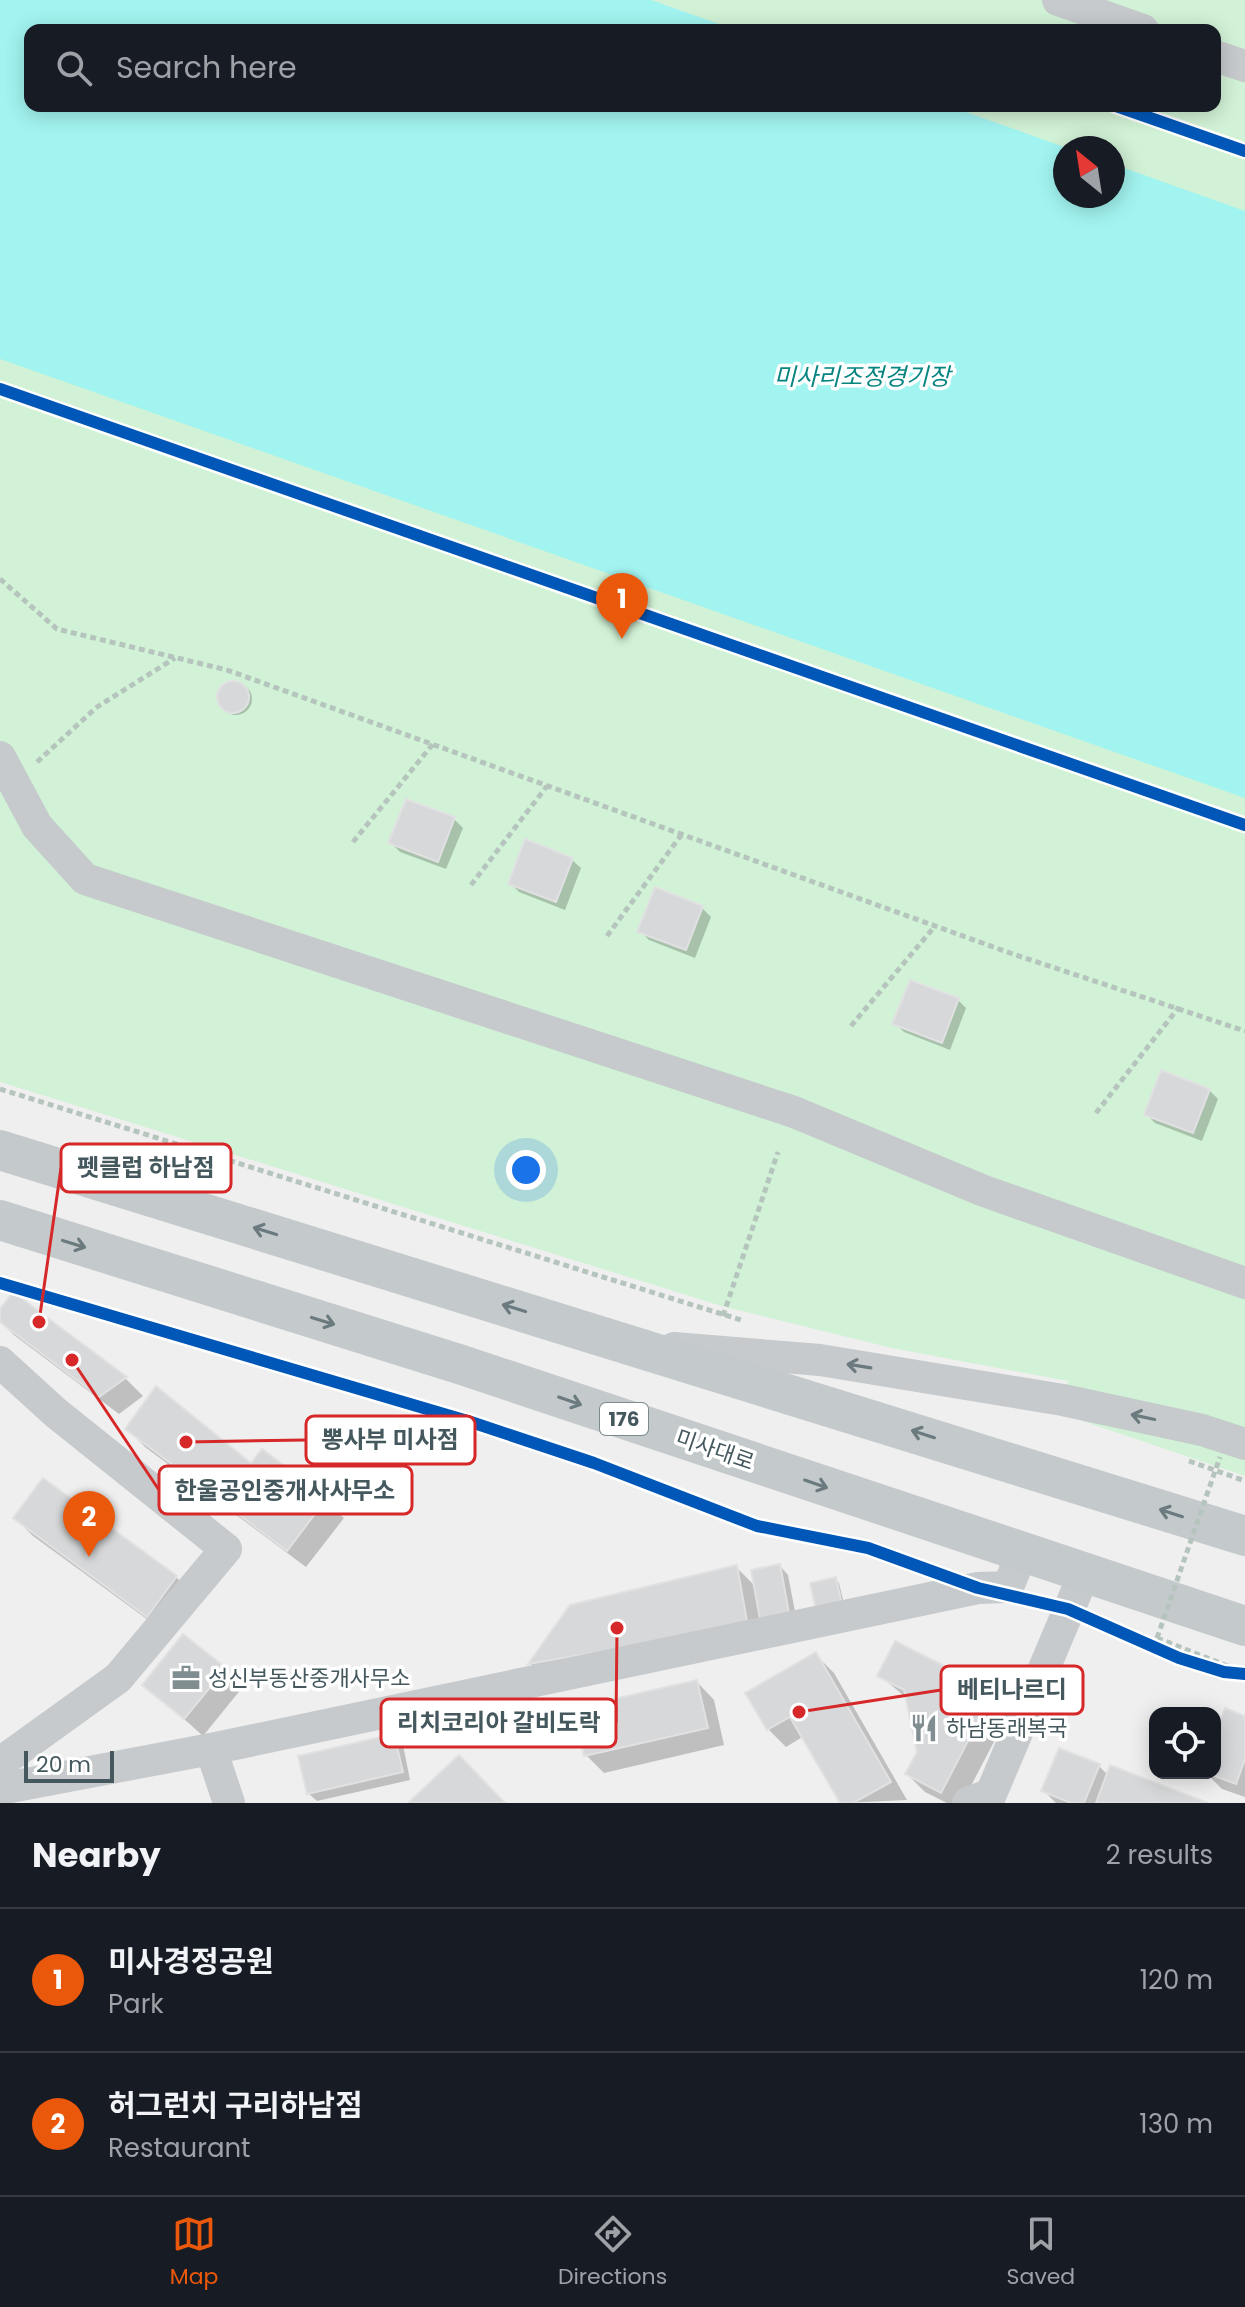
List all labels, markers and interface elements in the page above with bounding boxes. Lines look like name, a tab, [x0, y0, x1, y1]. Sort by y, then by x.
search box	[24, 24, 1221, 112]
icon: search	[52, 46, 96, 90]
text: Search here	[116, 46, 297, 89]
north arrow	[1053, 136, 1125, 208]
water label: 미사리조정경기장	[774, 360, 953, 393]
pin: 1	[596, 573, 648, 639]
callout: 펫클럽 하남점	[61, 1144, 231, 1192]
your location	[506, 1150, 546, 1190]
text: 펫클럽 하남점	[77, 1151, 215, 1184]
one-way arrow	[253, 1223, 279, 1238]
one-way arrow	[62, 1237, 87, 1252]
one-way arrow	[501, 1300, 527, 1315]
one-way arrow	[309, 1314, 335, 1329]
one-way arrow	[847, 1358, 872, 1373]
one-way arrow	[557, 1395, 582, 1410]
road number: 176	[600, 1403, 648, 1435]
one-way arrow	[1130, 1409, 1156, 1424]
callout: 뽕사부 미사점	[306, 1416, 475, 1464]
street label: 미사대로	[672, 1422, 758, 1478]
text: 뽕사부 미사점	[321, 1423, 459, 1456]
one-way arrow	[910, 1426, 935, 1441]
callout: 한울공인중개사사무소	[159, 1466, 412, 1514]
text: 한울공인중개사사무소	[175, 1474, 395, 1507]
one-way arrow	[804, 1478, 829, 1493]
pin: 2	[63, 1491, 115, 1557]
one-way arrow	[1158, 1505, 1184, 1520]
office icon: 성신부동산중개사무소	[171, 1663, 201, 1693]
place label: 성신부동산중개사무소	[208, 1663, 410, 1694]
callout: 베티나르디	[941, 1666, 1083, 1714]
text: 베티나르디	[957, 1673, 1067, 1706]
callout: 리치코리아 갈비도락	[381, 1699, 616, 1747]
text: 리치코리아 갈비도락	[397, 1706, 601, 1739]
map controls	[1149, 1707, 1221, 1779]
button: locate	[1149, 1707, 1221, 1779]
restaurant icon: 하남동래복국	[909, 1713, 939, 1743]
place label: 하남동래복국	[946, 1713, 1067, 1744]
scale bar	[24, 1747, 114, 1783]
text: 20 m	[36, 1749, 91, 1780]
text: Nearby	[32, 1831, 161, 1879]
text: 2 results	[1106, 1837, 1213, 1873]
text: 미사경정공원	[108, 1940, 274, 1983]
text: 1	[53, 1962, 63, 1998]
text: 120 m	[1140, 1962, 1213, 1998]
text: Park	[108, 1986, 164, 2022]
text: 허그런치 구리하남점	[108, 2084, 363, 2127]
text: 2	[51, 2106, 65, 2142]
text: 130 m	[1139, 2106, 1213, 2142]
text: Restaurant	[108, 2130, 251, 2166]
tab: Map	[170, 2212, 218, 2293]
tab: Directions	[558, 2212, 667, 2293]
tab: Saved	[1007, 2212, 1075, 2293]

